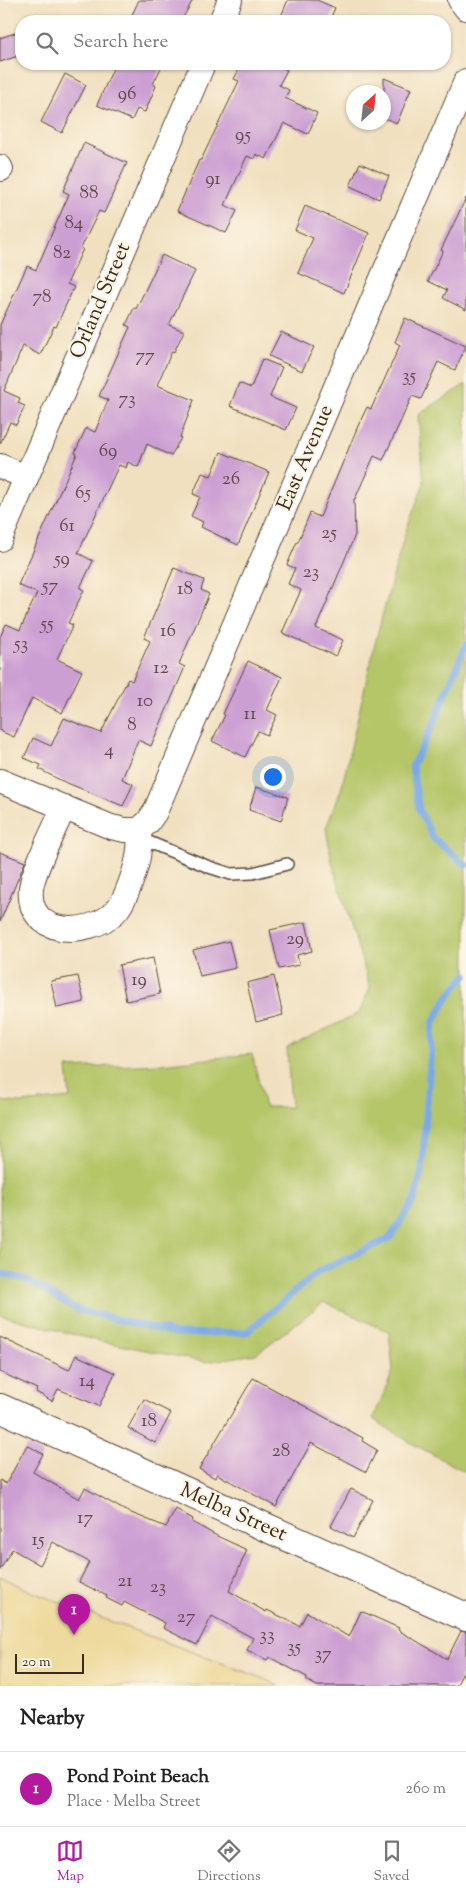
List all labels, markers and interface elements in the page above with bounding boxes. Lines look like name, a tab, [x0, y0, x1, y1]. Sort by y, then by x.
search box	[15, 15, 451, 70]
icon: search	[33, 29, 61, 57]
text: Search here	[73, 29, 168, 56]
house number: 96	[118, 81, 136, 108]
north arrow	[346, 85, 391, 130]
house number: 95	[235, 122, 251, 149]
house number: 91	[205, 166, 221, 193]
house number: 88	[79, 180, 99, 207]
house number: 84	[65, 210, 84, 237]
street label: Orland Street	[63, 238, 139, 364]
house number: 82	[53, 240, 71, 267]
house number: 78	[32, 284, 52, 311]
house number: 77	[135, 343, 155, 370]
house number: 35	[402, 363, 417, 390]
house number: 73	[118, 386, 136, 413]
street label: East Avenue	[270, 400, 342, 516]
house number: 69	[99, 438, 117, 465]
house number: 26	[222, 466, 240, 493]
house number: 65	[75, 480, 91, 507]
house number: 61	[59, 513, 75, 540]
house number: 25	[321, 520, 337, 547]
house number: 59	[53, 546, 70, 573]
house number: 23	[303, 559, 319, 586]
house number: 57	[41, 573, 58, 600]
house number: 18	[177, 576, 193, 603]
house number: 55	[39, 611, 54, 638]
house number: 16	[160, 618, 176, 645]
house number: 53	[13, 631, 28, 658]
house number: 12	[153, 655, 169, 682]
house number: 10	[137, 688, 153, 715]
house number: 11	[244, 701, 257, 728]
house number: 8	[127, 712, 137, 739]
house number: 4	[104, 737, 114, 764]
your location	[260, 764, 286, 790]
house number: 29	[286, 926, 304, 953]
house number: 19	[131, 967, 147, 994]
house number: 14	[79, 1368, 95, 1395]
house number: 18	[141, 1408, 157, 1435]
house number: 28	[272, 1438, 290, 1465]
street label: Melba Street	[175, 1476, 291, 1550]
house number: 17	[77, 1505, 93, 1532]
house number: 15	[32, 1527, 45, 1554]
house number: 21	[117, 1568, 133, 1595]
house number: 23	[150, 1574, 166, 1601]
pin: 1	[58, 1594, 90, 1635]
house number: 27	[177, 1604, 196, 1631]
house number: 33	[259, 1622, 275, 1649]
house number: 35	[287, 1634, 302, 1661]
house number: 37	[314, 1641, 332, 1668]
scale bar	[15, 1651, 84, 1674]
text: 20 m	[22, 1653, 51, 1673]
text: Nearby	[20, 1704, 85, 1734]
text: Pond Point Beach	[67, 1764, 209, 1791]
text: 1	[33, 1778, 39, 1801]
text: 260 m	[405, 1778, 446, 1801]
text: Place · Melba Street	[67, 1791, 200, 1814]
tab: Map	[56, 1837, 84, 1887]
tab: Directions	[197, 1837, 261, 1887]
tab: Saved	[374, 1837, 409, 1887]

